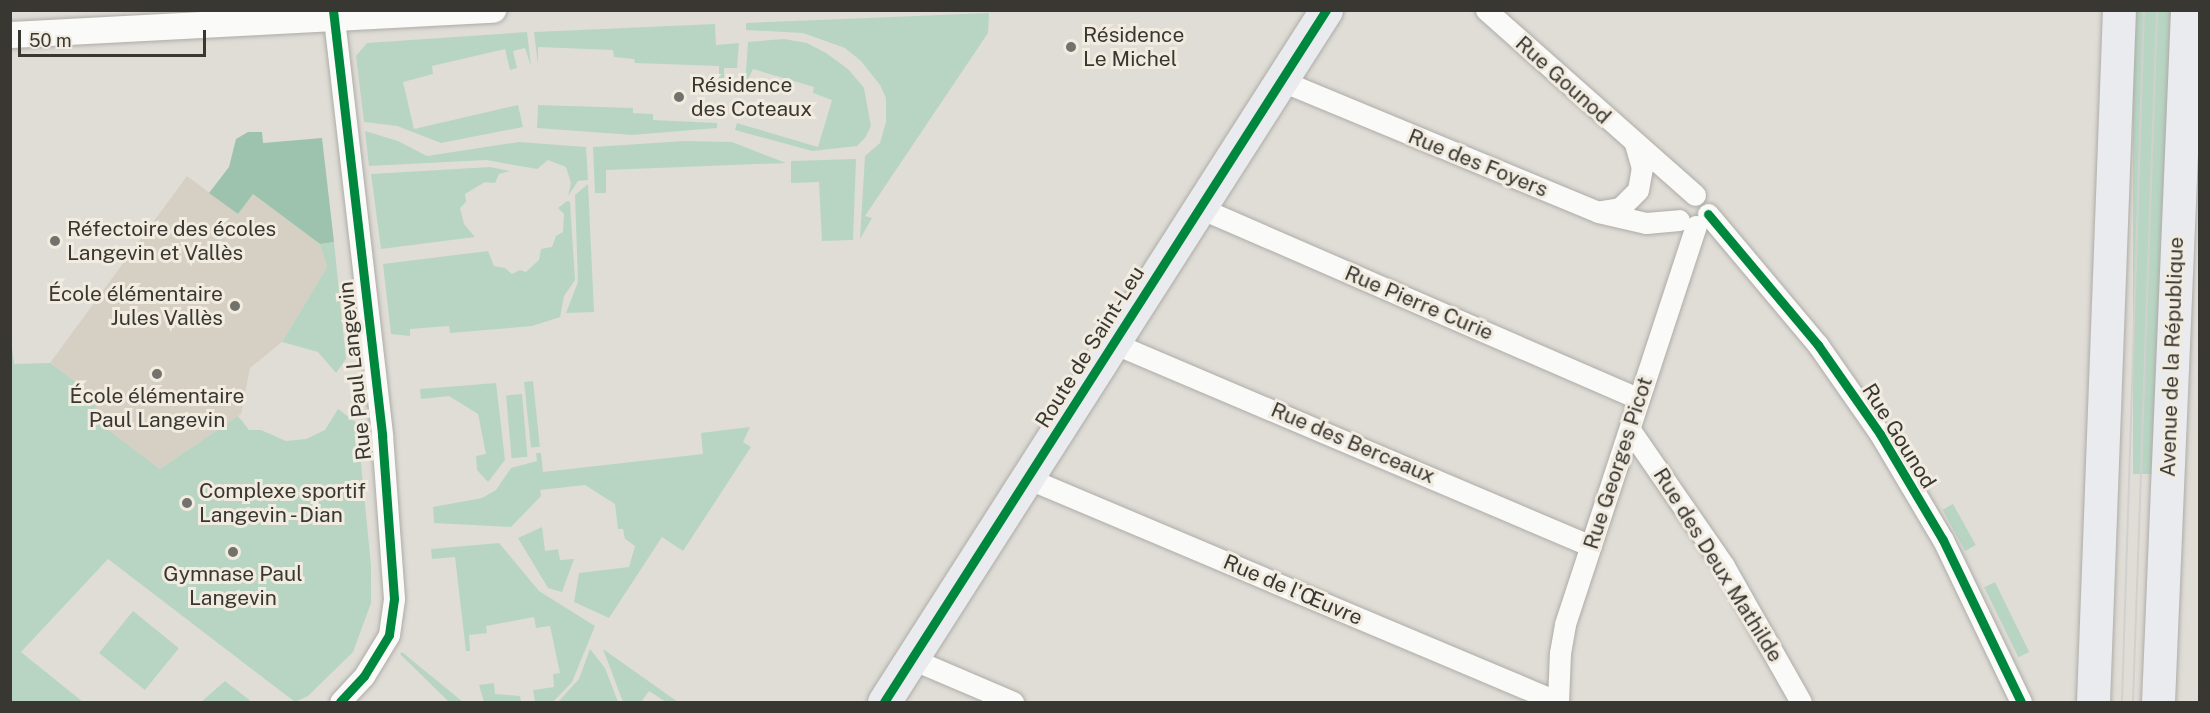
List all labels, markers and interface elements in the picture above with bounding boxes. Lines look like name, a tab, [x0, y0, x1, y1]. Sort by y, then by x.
scale bar	[21, 18, 208, 56]
place label: Résidence Le Michel	[1083, 22, 1184, 72]
text: 50 m	[29, 30, 72, 51]
street label: Rue Gounod	[1510, 31, 1616, 129]
marker: Résidence Le Michel	[1064, 40, 1078, 54]
place label: Résidence des Coteaux	[691, 72, 812, 122]
marker: Résidence des Coteaux	[672, 90, 686, 104]
street label: Rue des Foyers	[1404, 123, 1552, 203]
place label: Réfectoire des écoles Langevin et Vallès	[67, 216, 277, 266]
marker: Réfectoire des écoles Langevin et Vallès	[48, 234, 62, 248]
street label: Avenue de la République	[2155, 236, 2189, 478]
street label: Rue Pierre Curie	[1341, 260, 1497, 346]
street label: Route de Saint-Leu	[1030, 261, 1150, 433]
street label: Rue Paul Langevin	[333, 280, 377, 462]
place label: École élémentaire Jules Vallès	[48, 281, 223, 331]
marker: École élémentaire Jules Vallès	[228, 299, 242, 313]
marker: École élémentaire Paul Langevin	[150, 367, 164, 381]
street label: Rue Georges Picot	[1578, 374, 1658, 552]
street label: Rue Gounod	[1857, 379, 1941, 493]
place label: École élémentaire Paul Langevin	[69, 383, 245, 433]
street label: Rue des Berceaux	[1267, 397, 1439, 489]
street label: Rue des Deux Mathilde	[1648, 463, 1788, 667]
place label: Complexe sportif Langevin - Dian	[199, 478, 366, 528]
marker: Complexe sportif Langevin - Dian	[180, 496, 194, 510]
marker: Gymnase Paul Langevin	[226, 545, 240, 559]
street label: Rue de l'Œuvre	[1219, 549, 1367, 631]
place label: Gymnase Paul Langevin	[163, 561, 303, 611]

